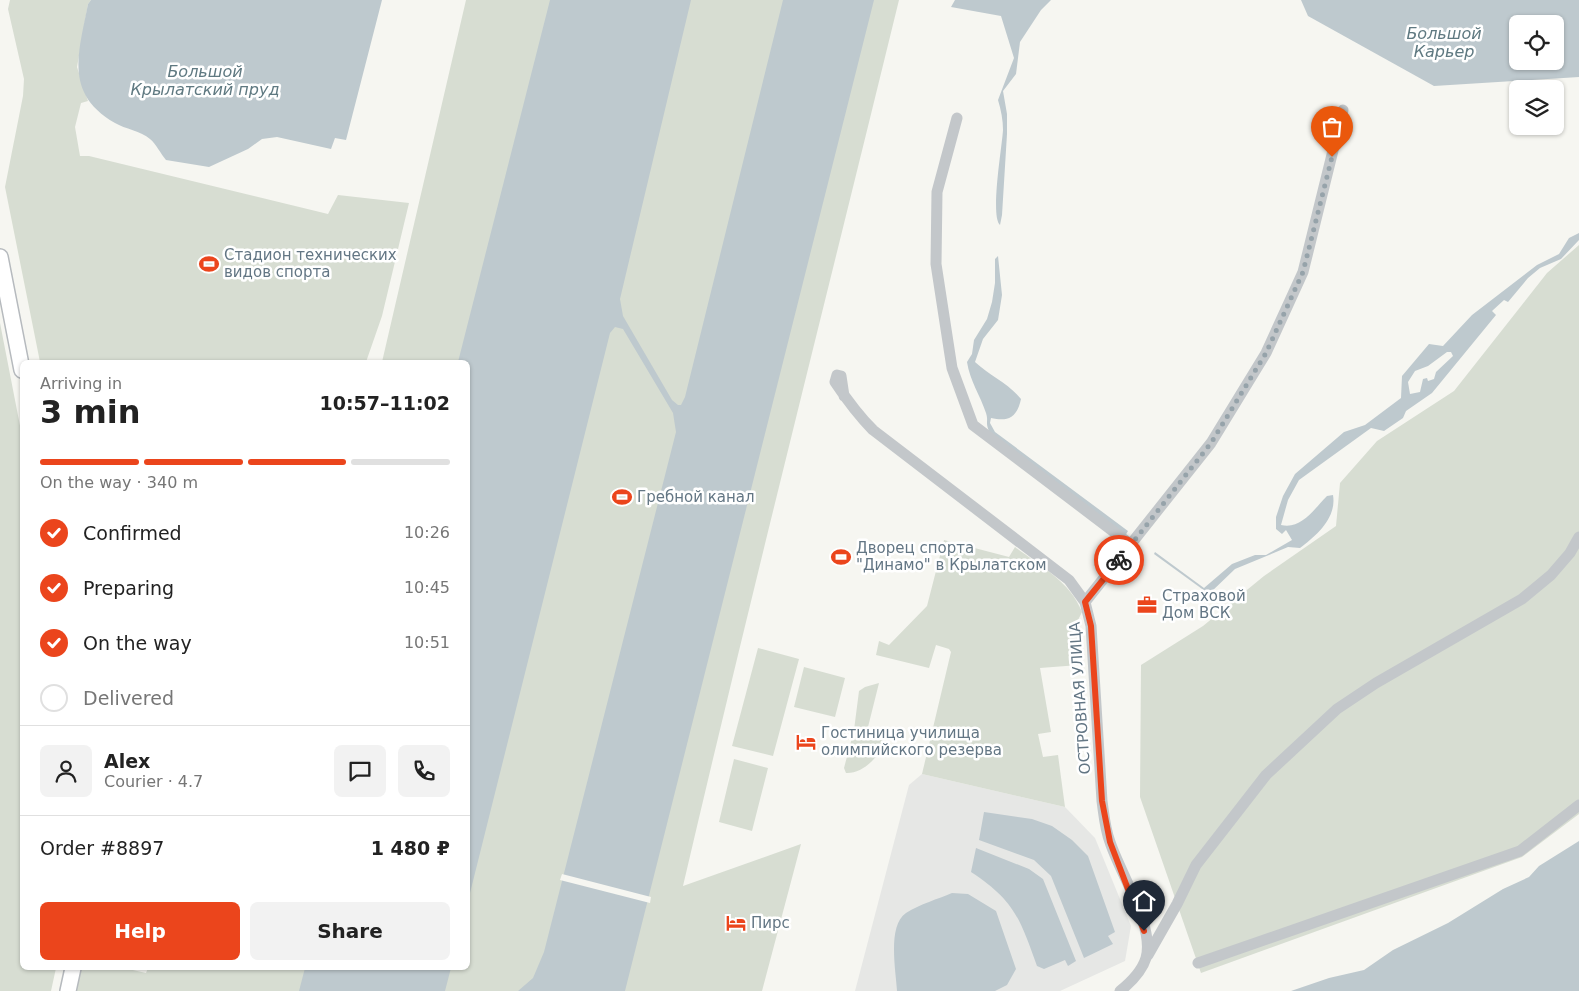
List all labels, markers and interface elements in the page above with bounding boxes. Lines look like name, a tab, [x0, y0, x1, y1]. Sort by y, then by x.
map controls	[1509, 15, 1564, 135]
button: locate	[1509, 15, 1564, 70]
water label: Большой Карьер	[1406, 24, 1482, 61]
water label: Большой Крылатский пруд	[131, 62, 280, 99]
button: layers	[1509, 80, 1564, 135]
pin	[1311, 106, 1353, 157]
icon: bag	[1318, 113, 1346, 141]
place label: Стадион технических видов спорта	[224, 246, 397, 281]
sports icon: Стадион технических видов спорта	[198, 253, 220, 275]
text: Arriving in	[40, 374, 122, 393]
text: 10:57–11:02	[320, 392, 450, 414]
text: 3 min	[40, 393, 141, 431]
text: On the way · 340 m	[40, 473, 198, 492]
sports icon: Гребной канал	[611, 486, 633, 508]
place label: Гребной канал	[637, 488, 755, 506]
icon: check	[40, 519, 68, 547]
text: Confirmed	[83, 522, 182, 544]
text: 10:26	[404, 523, 450, 542]
courier	[1094, 535, 1144, 585]
place label: Дворец спорта "Динамо" в Крылатском	[856, 539, 1046, 574]
sports icon: Дворец спорта "Динамо" в Крылатском	[830, 546, 852, 568]
icon: bike	[1105, 546, 1133, 574]
icon: check	[40, 574, 68, 602]
text: Preparing	[83, 577, 174, 599]
text: 10:45	[404, 578, 450, 597]
place label: Страховой Дом ВСК	[1162, 587, 1246, 622]
office icon: Страховой Дом ВСК	[1136, 594, 1158, 616]
street label: ОСТРОВНАЯ УЛИЦА	[1066, 620, 1094, 775]
icon: check	[40, 629, 68, 657]
text: On the way	[83, 632, 192, 654]
text: 10:51	[404, 633, 450, 652]
text: Delivered	[83, 687, 174, 709]
place label: Гостиница училища олимпийского резерва	[821, 724, 1002, 759]
hotel icon: Гостиница училища олимпийского резерва	[795, 731, 817, 753]
button: person	[40, 745, 92, 797]
button: chat	[334, 745, 386, 797]
button: phone	[398, 745, 450, 797]
text: Alex	[104, 750, 150, 772]
text: Courier · 4.7	[104, 772, 203, 791]
text: Order #8897	[40, 837, 164, 859]
text: 1 480 ₽	[371, 837, 450, 859]
pin	[1123, 880, 1165, 931]
icon: home	[1130, 887, 1158, 915]
button: Help	[40, 902, 240, 960]
button: Share	[250, 902, 450, 960]
hotel icon: Пирс	[725, 912, 747, 934]
place label: Пирс	[751, 914, 790, 932]

